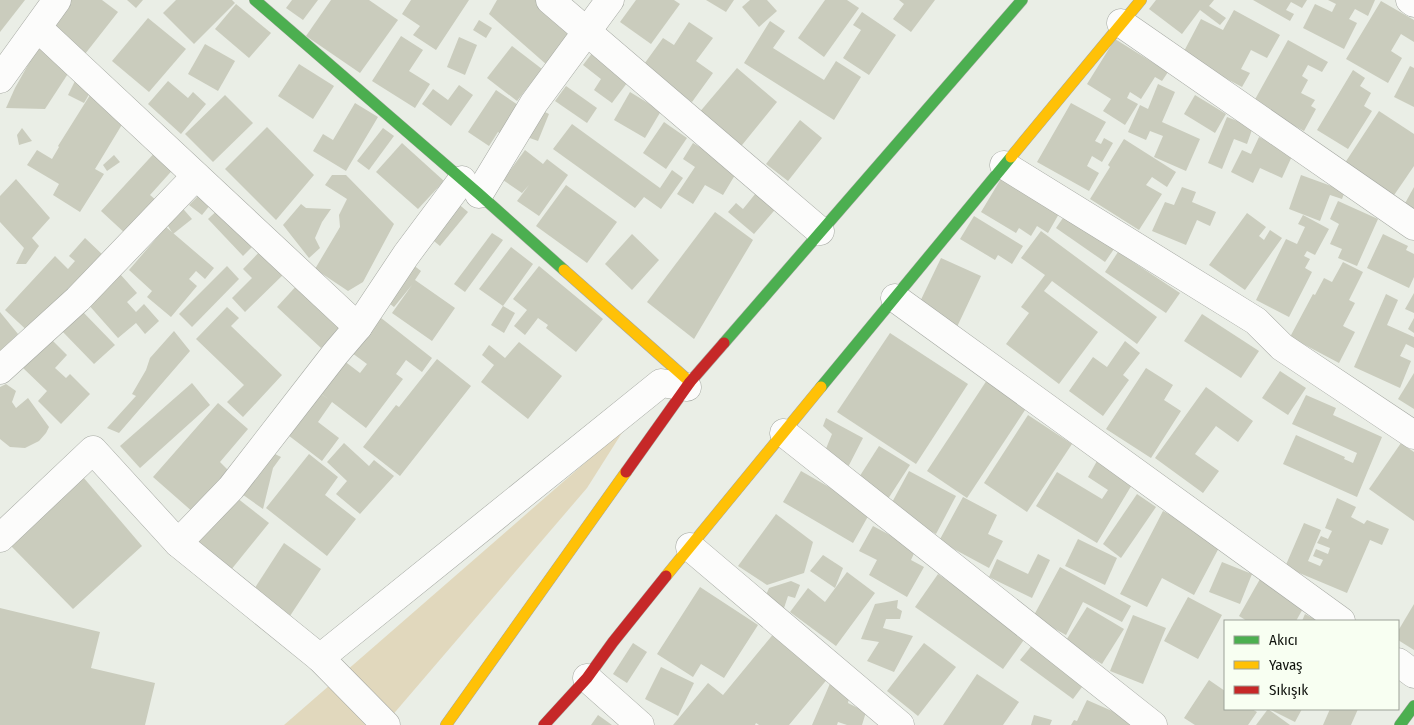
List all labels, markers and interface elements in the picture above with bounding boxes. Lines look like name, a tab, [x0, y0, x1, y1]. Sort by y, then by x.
legend	[1224, 620, 1399, 710]
text: Akıcı	[1269, 631, 1298, 649]
text: Yavaş	[1269, 656, 1303, 674]
text: Sıkışık	[1269, 681, 1308, 699]

